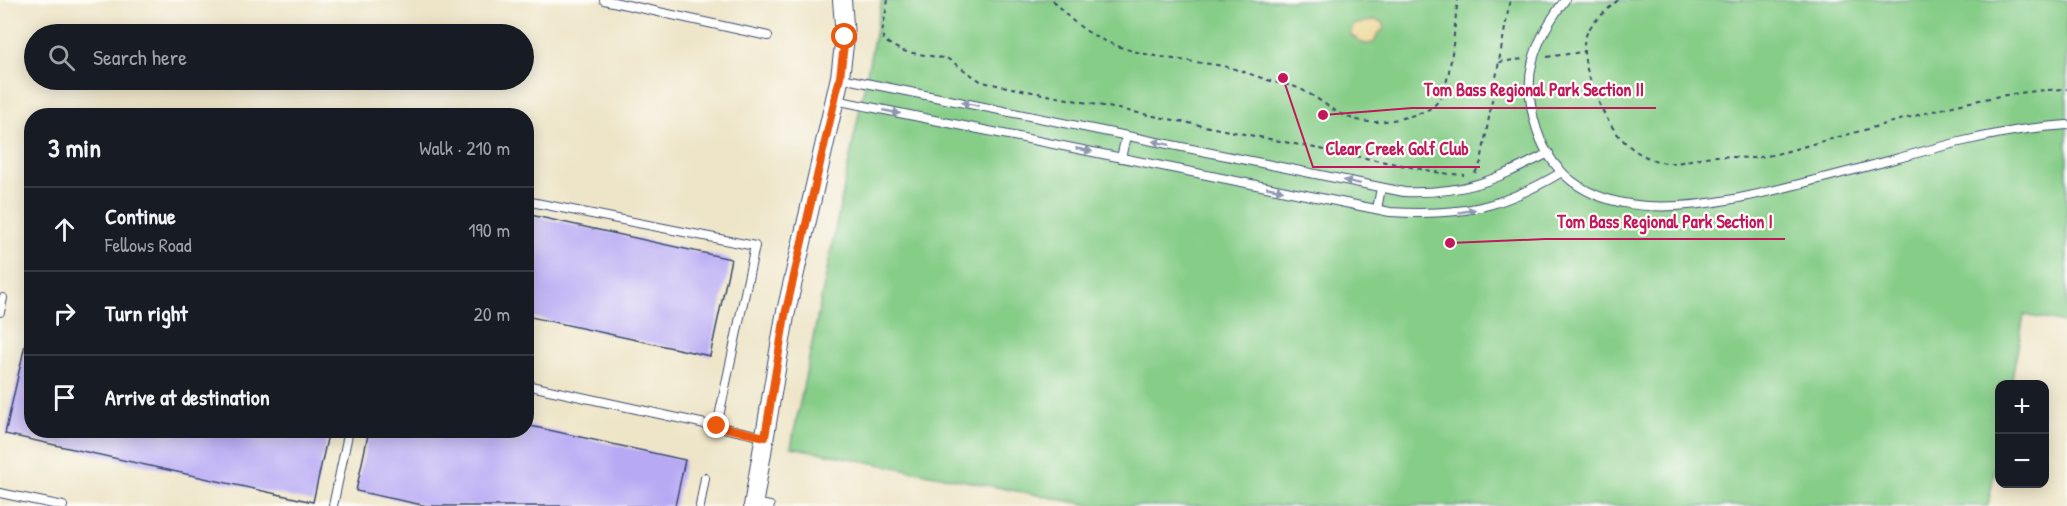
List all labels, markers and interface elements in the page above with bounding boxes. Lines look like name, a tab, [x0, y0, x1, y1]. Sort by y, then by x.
route start	[831, 23, 857, 49]
search box	[24, 24, 534, 90]
icon: search	[45, 41, 78, 74]
text: Search here	[93, 42, 187, 72]
callout: Tom Bass Regional Park Section II	[1412, 72, 1656, 108]
text: Tom Bass Regional Park Section II	[1423, 77, 1644, 103]
one-way arrow	[960, 99, 979, 108]
one-way arrow	[883, 108, 902, 117]
text: 3 min	[48, 130, 101, 165]
callout: Clear Creek Golf Club	[1313, 131, 1480, 167]
text: Walk · 210 m	[419, 134, 510, 161]
text: Clear Creek Golf Club	[1325, 136, 1469, 161]
one-way arrow	[1151, 138, 1170, 147]
one-way arrow	[1074, 146, 1093, 155]
one-way arrow	[1343, 177, 1362, 186]
one-way arrow	[1265, 185, 1284, 194]
text: Continue	[105, 201, 176, 231]
callout: Tom Bass Regional Park Section I	[1545, 203, 1785, 239]
one-way arrow	[1458, 206, 1477, 215]
text: Tom Bass Regional Park Section I	[1556, 209, 1773, 235]
icon: ahead	[48, 213, 81, 246]
text: 190 m	[468, 216, 510, 243]
text: Fellows Road	[105, 231, 191, 258]
icon: right	[48, 297, 81, 330]
text: Turn right	[105, 298, 188, 328]
text: 20 m	[473, 300, 510, 327]
map controls	[1995, 380, 2049, 488]
button: +	[1995, 380, 2049, 434]
icon: arrive	[48, 381, 81, 414]
text: Arrive at destination	[105, 382, 270, 412]
route end	[703, 412, 729, 438]
button: −	[1995, 434, 2049, 488]

